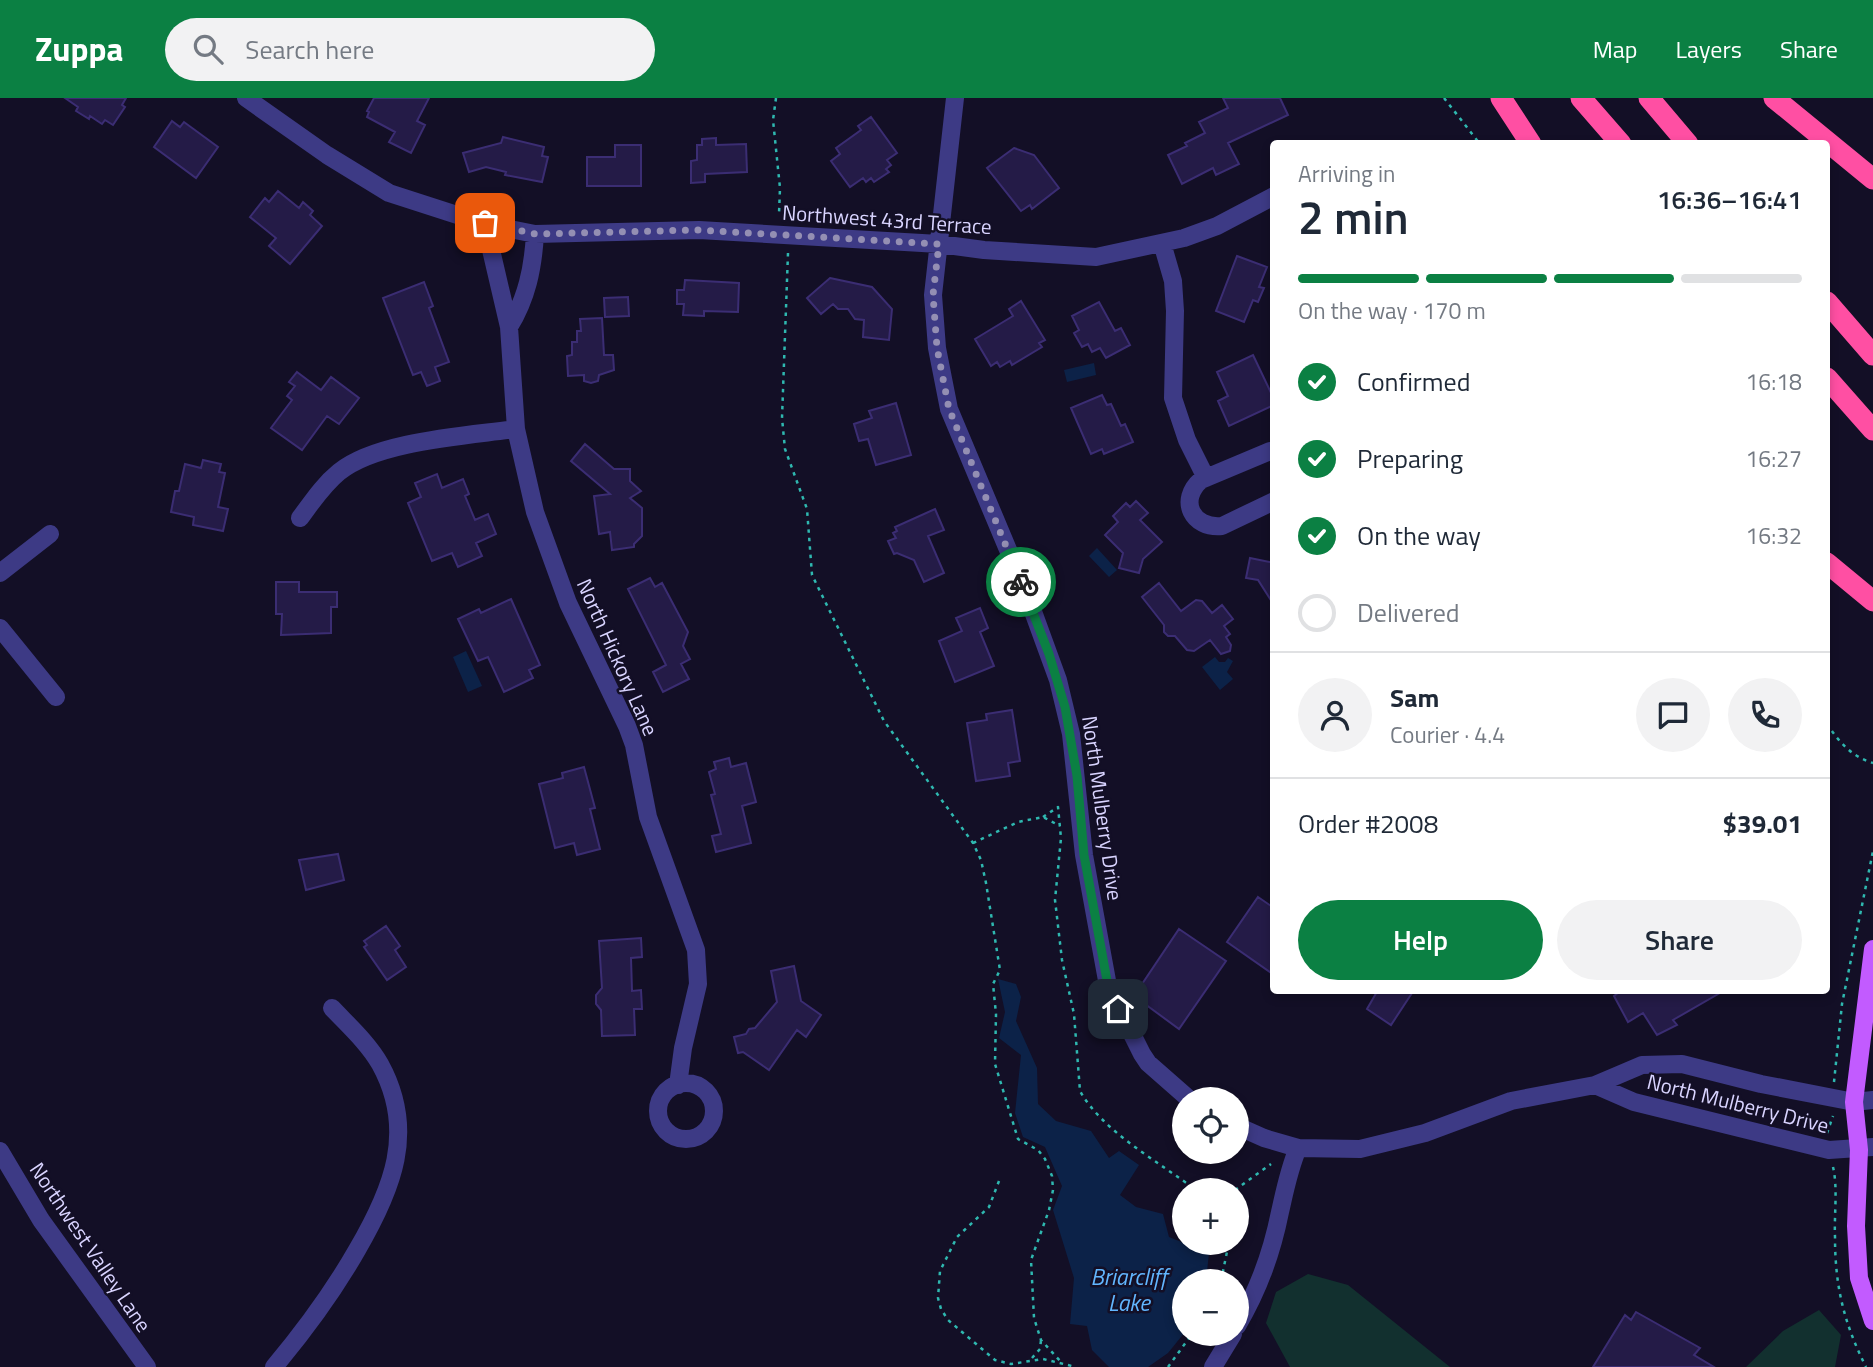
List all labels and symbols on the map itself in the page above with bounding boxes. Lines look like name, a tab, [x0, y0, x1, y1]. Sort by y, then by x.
pin	[455, 193, 515, 253]
street label: Northwest 43rd Terrace	[781, 196, 993, 242]
courier	[986, 547, 1056, 617]
street label: North Hickory Lane	[569, 573, 667, 741]
street label: North Mulberry Drive	[1074, 714, 1132, 902]
pin	[1088, 979, 1148, 1039]
street label: North Mulberry Drive	[1644, 1065, 1832, 1141]
street label: Northwest Valley Lane	[22, 1156, 160, 1338]
water label: Briarcliff Lake	[1091, 1259, 1171, 1320]

